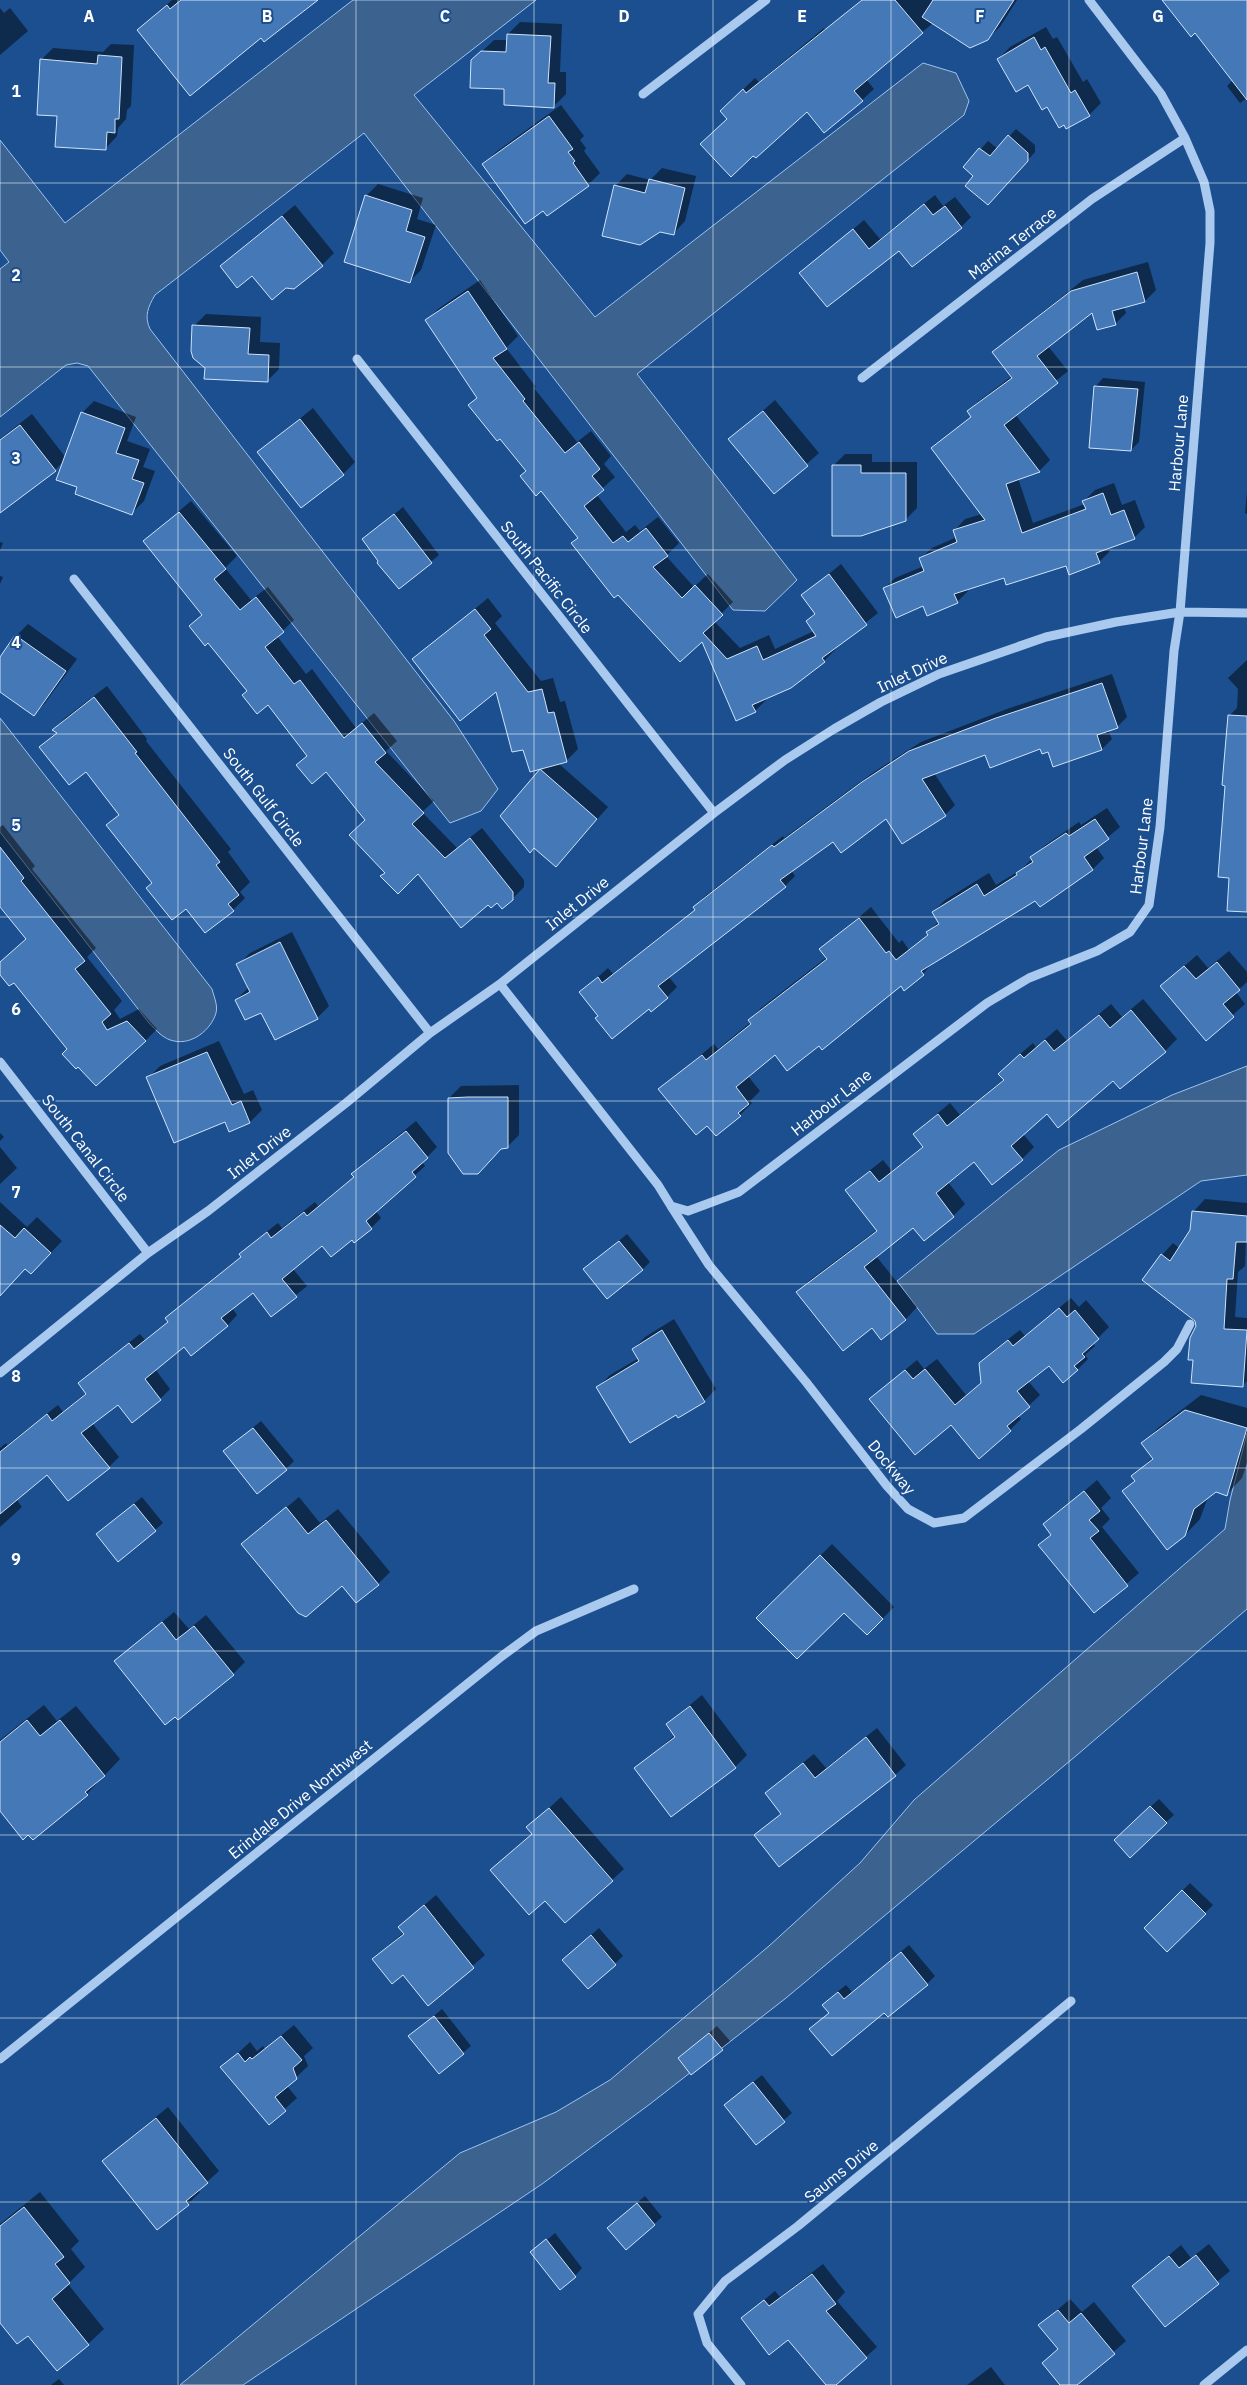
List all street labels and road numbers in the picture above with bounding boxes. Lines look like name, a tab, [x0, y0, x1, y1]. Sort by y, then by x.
street label: Marina Terrace	[964, 202, 1060, 284]
street label: Harbour Lane	[1164, 394, 1192, 492]
street label: South Pacific Circle	[497, 517, 597, 638]
street label: Inlet Drive	[874, 647, 950, 697]
street label: South Gulf Circle	[219, 743, 309, 851]
street label: Harbour Lane	[1125, 796, 1157, 895]
street label: Inlet Drive	[542, 871, 613, 934]
street label: Harbour Lane	[787, 1064, 876, 1140]
street label: South Canal Circle	[38, 1090, 134, 1206]
street label: Inlet Drive	[223, 1121, 295, 1183]
street label: Dockway	[864, 1436, 920, 1498]
street label: Erindale Drive Northwest	[224, 1735, 376, 1863]
street label: Saums Drive	[800, 2135, 882, 2207]

